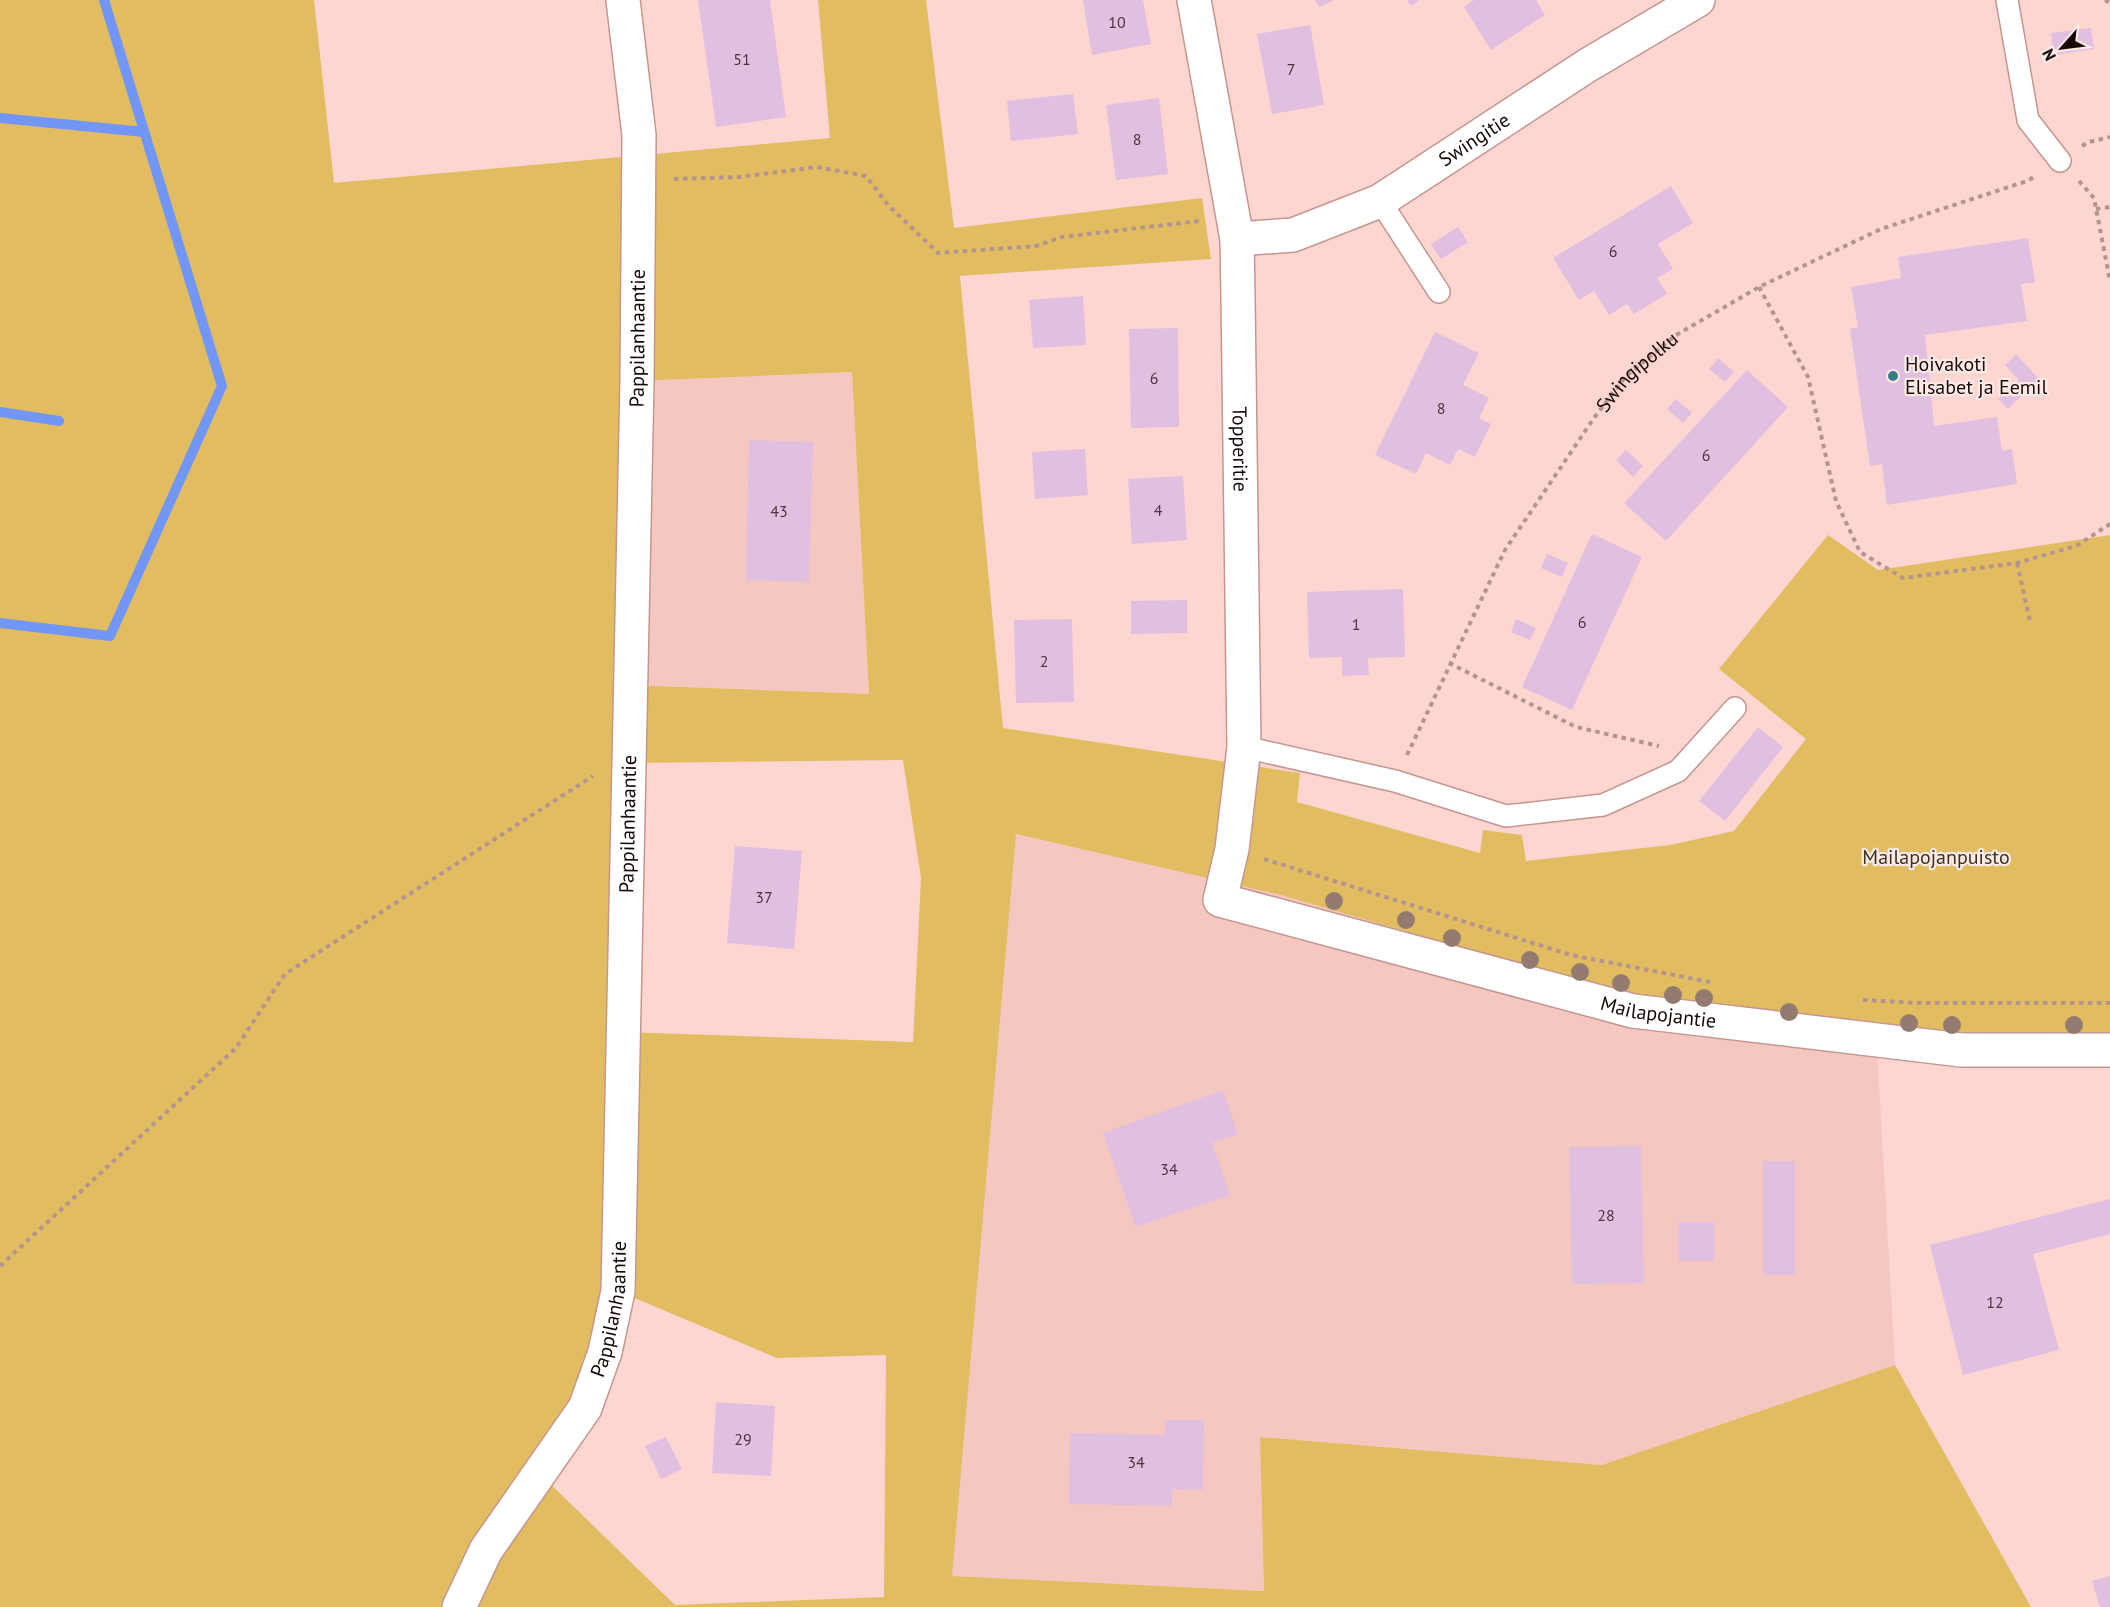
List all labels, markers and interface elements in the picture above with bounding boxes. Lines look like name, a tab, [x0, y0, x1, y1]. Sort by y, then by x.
house number: 10	[1108, 12, 1126, 32]
north arrow	[2032, 18, 2092, 78]
text: N	[2037, 46, 2060, 64]
house number: 51	[733, 49, 751, 69]
house number: 7	[1287, 59, 1295, 79]
street label: Swingitie	[1433, 107, 1515, 172]
house number: 8	[1133, 129, 1141, 149]
house number: 6	[1609, 241, 1617, 261]
street label: Pappilanhaantie	[623, 269, 651, 408]
street label: Swingipolku	[1590, 326, 1683, 417]
place label: Hoivakoti Elisabet ja Eemil	[1905, 351, 2047, 400]
house number: 6	[1150, 368, 1158, 388]
marker: Hoivakoti Elisabet ja Eemil	[1886, 369, 1900, 383]
house number: 8	[1437, 398, 1445, 418]
street label: Topperitie	[1226, 406, 1254, 492]
house number: 6	[1702, 445, 1710, 465]
house number: 4	[1154, 500, 1163, 520]
house number: 43	[770, 501, 788, 521]
house number: 6	[1578, 612, 1586, 632]
house number: 1	[1352, 614, 1360, 634]
house number: 2	[1040, 651, 1048, 671]
street label: Pappilanhaantie	[613, 755, 642, 893]
park label: Mailapojanpuisto	[1862, 844, 2010, 870]
house number: 37	[755, 887, 773, 907]
street label: Mailapojantie	[1598, 990, 1718, 1034]
house number: 34	[1160, 1159, 1178, 1179]
house number: 28	[1597, 1205, 1615, 1225]
street label: Pappilanhaantie	[584, 1241, 632, 1381]
house number: 12	[1986, 1292, 2004, 1312]
house number: 29	[734, 1429, 752, 1449]
house number: 34	[1127, 1452, 1145, 1472]

